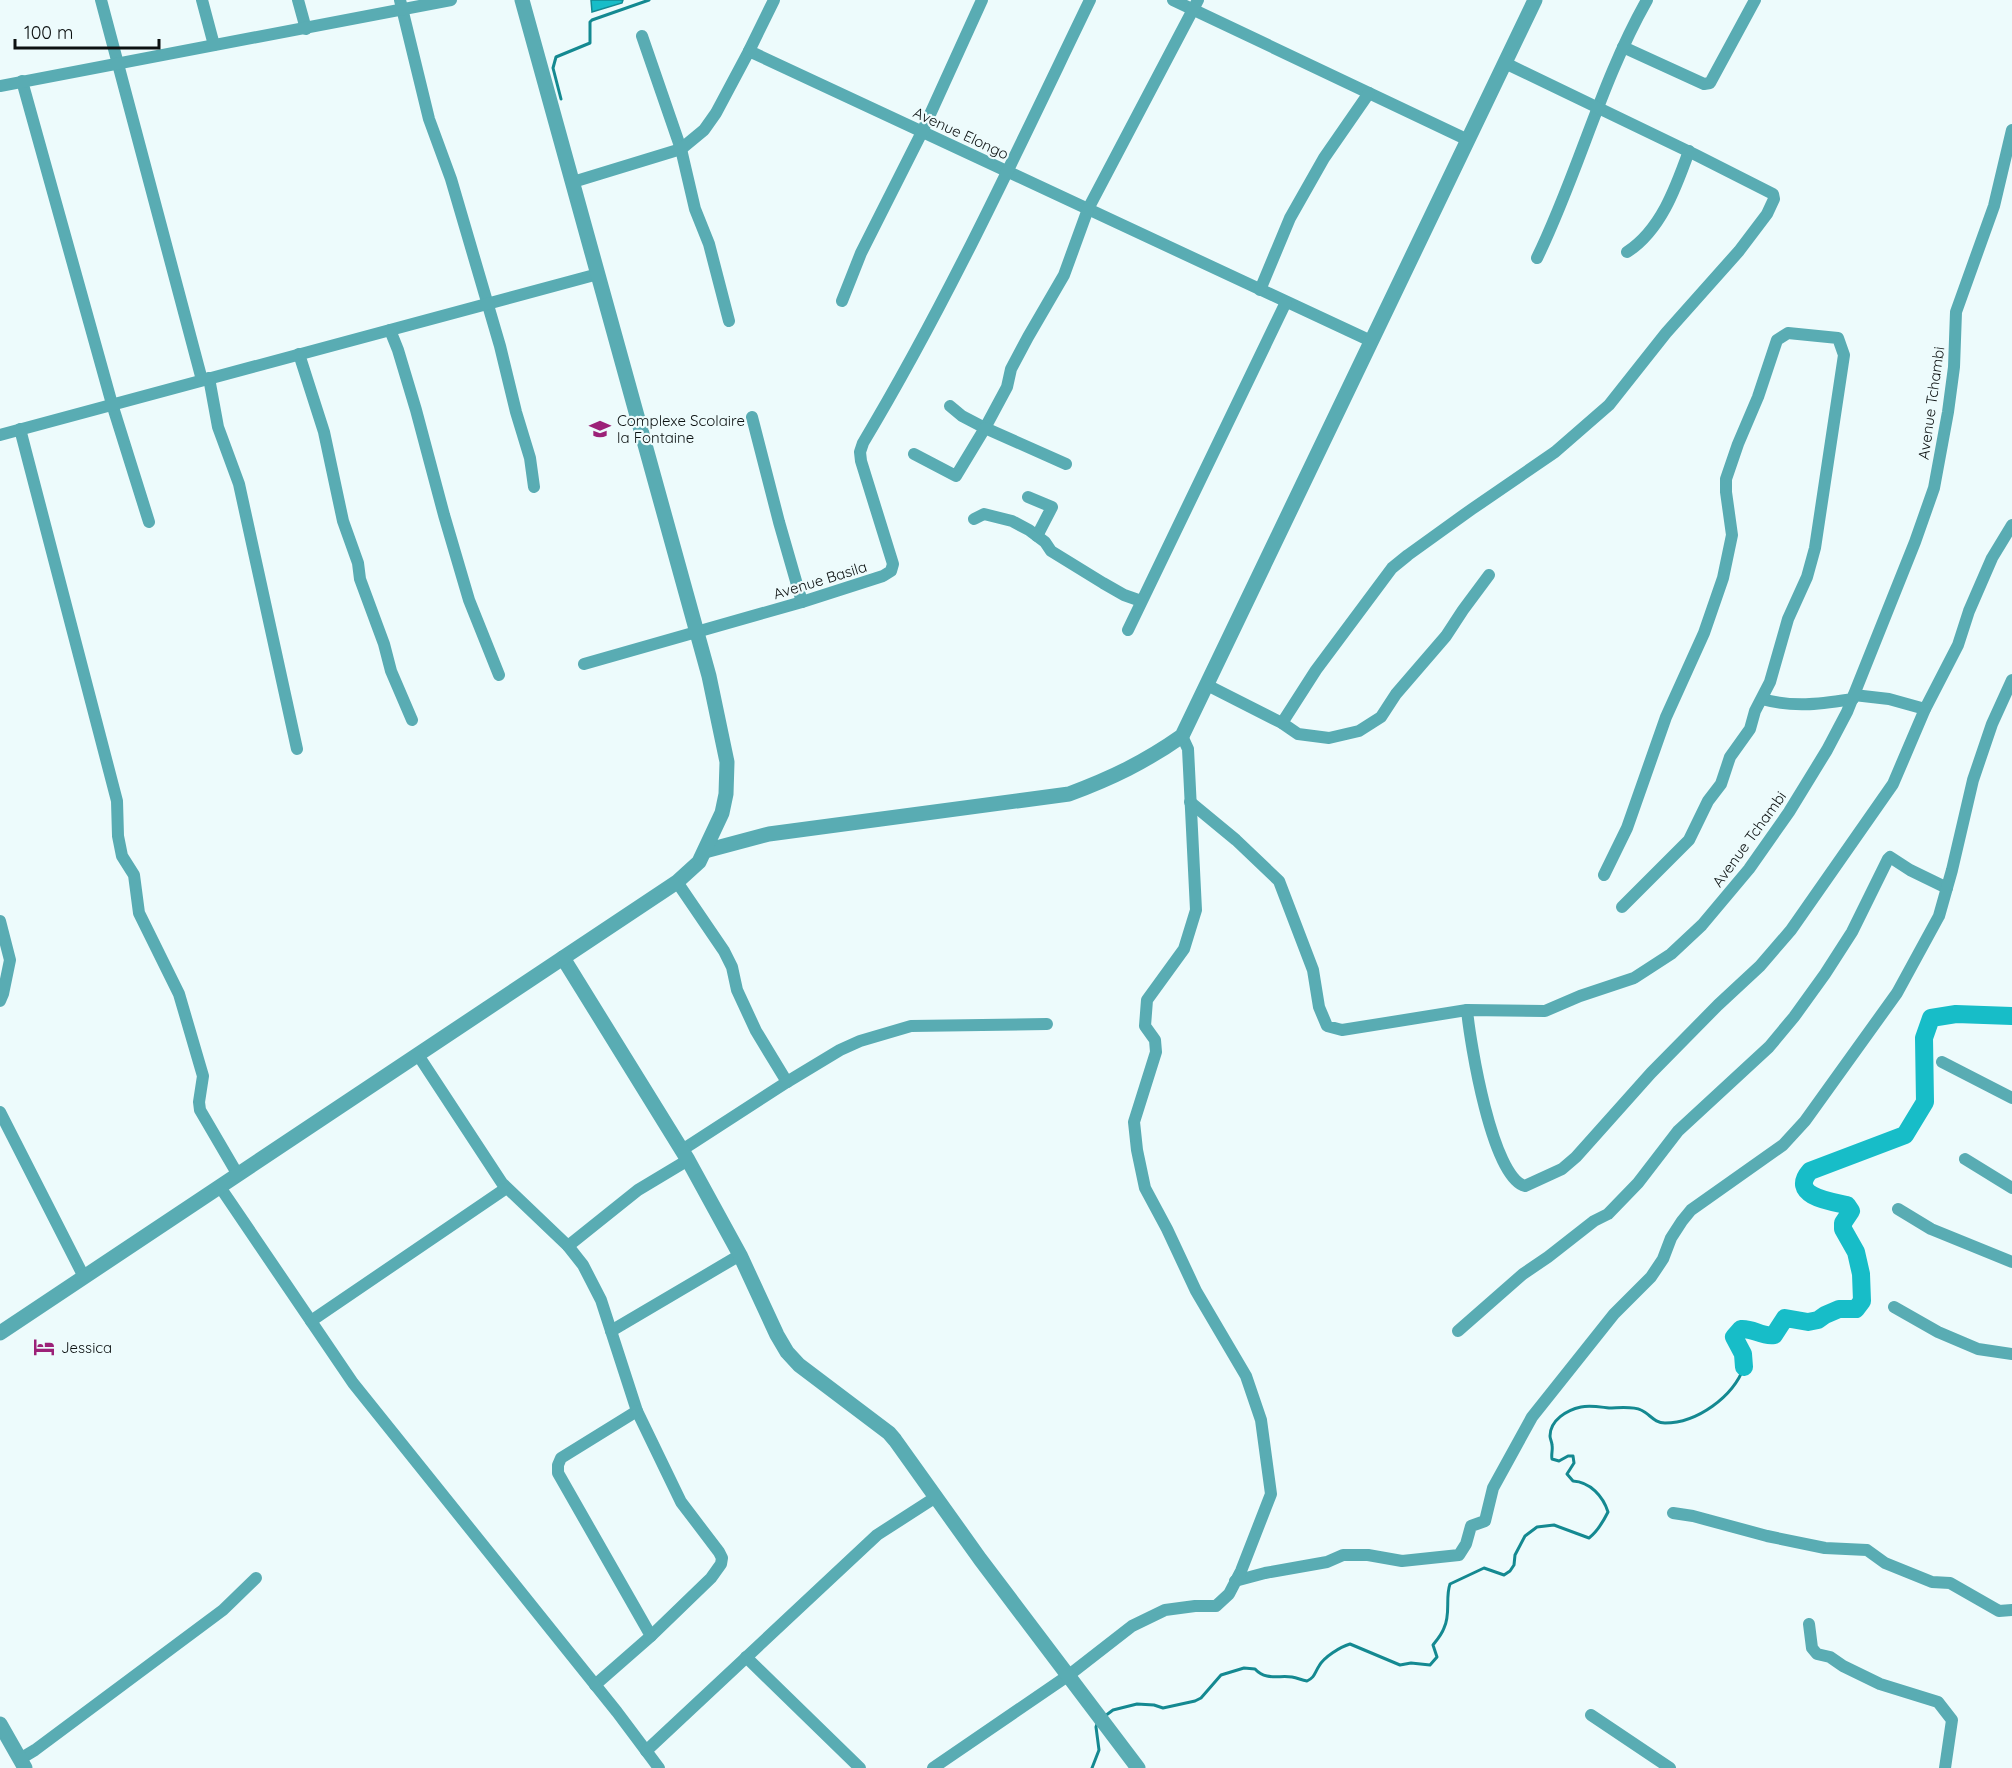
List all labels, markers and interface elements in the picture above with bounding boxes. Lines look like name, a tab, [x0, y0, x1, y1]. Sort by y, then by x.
scale bar	[15, 12, 159, 50]
text: 100 m	[24, 21, 73, 44]
street label: Avenue Elongo	[910, 103, 1012, 163]
street label: Avenue Tchambi	[1914, 345, 1948, 461]
place label: Complexe Scolaire la Fontaine	[617, 411, 745, 447]
school or university icon: Complexe Scolaire la Fontaine	[588, 417, 612, 441]
street label: Avenue Basila	[771, 557, 869, 603]
street label: Avenue Tchambi	[1708, 787, 1790, 891]
hotel icon: Jessica	[32, 1335, 56, 1359]
place label: Jessica	[61, 1338, 112, 1357]

